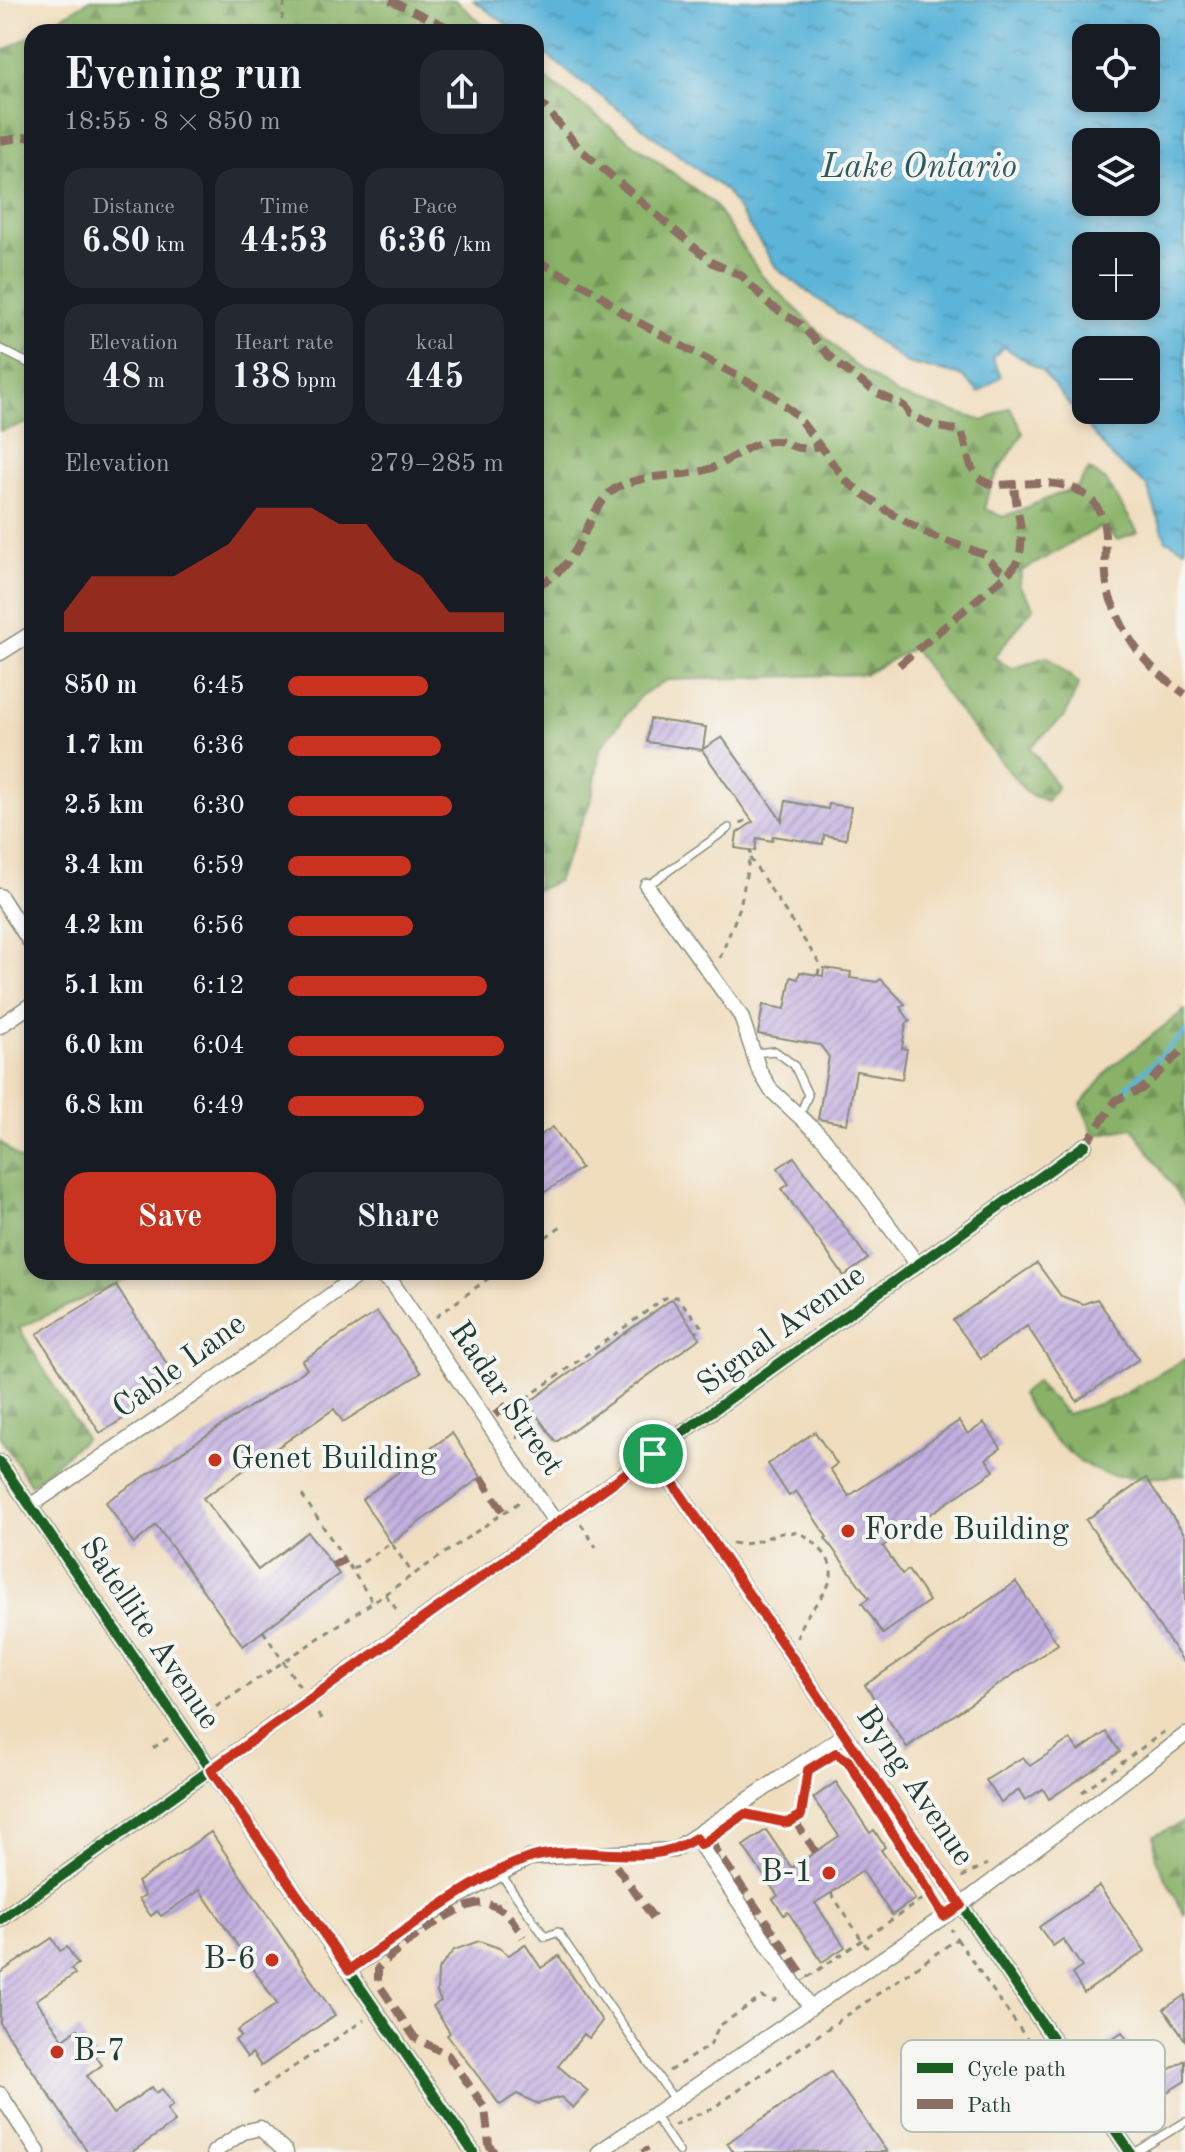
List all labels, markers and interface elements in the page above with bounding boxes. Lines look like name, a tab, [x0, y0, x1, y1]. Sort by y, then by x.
map controls	[1072, 24, 1160, 424]
button: locate	[1072, 24, 1160, 112]
button: share	[420, 50, 504, 134]
text: Evening run	[64, 54, 302, 98]
text: 18:55 · 8 × 850 m	[64, 109, 281, 135]
button: layers	[1072, 128, 1160, 216]
water label: Lake Ontario	[820, 151, 1017, 185]
text: Distance	[92, 196, 175, 218]
text: Time	[259, 196, 309, 218]
text: Pace	[412, 196, 457, 218]
text: 6.80	[81, 225, 150, 259]
text: 44:53	[240, 225, 328, 259]
text: 6:36	[378, 225, 447, 259]
button: +	[1072, 232, 1160, 320]
text: km	[150, 234, 185, 256]
text: /km	[447, 234, 491, 256]
text: Elevation	[89, 332, 178, 354]
text: Heart rate	[235, 332, 333, 354]
text: kcal	[416, 332, 454, 354]
button: −	[1072, 336, 1160, 424]
text: 48	[102, 361, 141, 395]
text: 138	[231, 361, 290, 395]
text: 445	[405, 361, 464, 395]
text: m	[141, 370, 165, 392]
text: bpm	[290, 370, 337, 392]
text: Elevation	[64, 451, 170, 477]
text: 279–285 m	[369, 451, 504, 477]
text: 850 m	[64, 673, 137, 699]
text: 6:45	[192, 673, 245, 699]
text: 1.7 km	[64, 733, 144, 759]
text: 6:36	[192, 733, 245, 759]
text: 2.5 km	[64, 793, 144, 819]
text: 6:30	[192, 793, 245, 819]
text: 3.4 km	[64, 853, 144, 879]
text: 6:59	[192, 853, 245, 879]
text: 4.2 km	[64, 913, 144, 939]
text: 6:56	[192, 913, 245, 939]
text: 5.1 km	[64, 973, 144, 999]
text: 6:12	[192, 973, 245, 999]
text: 6.0 km	[64, 1033, 144, 1059]
text: 6:04	[192, 1033, 245, 1059]
text: 6.8 km	[64, 1093, 144, 1119]
text: 6:49	[192, 1093, 245, 1119]
button: Save	[64, 1172, 276, 1264]
button: Share	[292, 1172, 504, 1264]
street label: Signal Avenue	[692, 1260, 872, 1402]
street label: Cable Lane	[108, 1308, 252, 1426]
street label: Radar Street	[442, 1316, 568, 1482]
pin	[619, 1420, 687, 1488]
icon: arrive	[631, 1432, 675, 1476]
place label: Genet Building	[231, 1444, 437, 1476]
marker: Genet Building	[206, 1451, 224, 1469]
place label: Forde Building	[864, 1515, 1069, 1547]
marker: Forde Building	[839, 1522, 857, 1540]
street label: Satellite Avenue	[73, 1532, 225, 1736]
street label: Byng Avenue	[849, 1702, 979, 1872]
place label: B-1	[761, 1857, 813, 1889]
marker: B-1	[820, 1864, 838, 1882]
place label: B-6	[204, 1944, 256, 1976]
marker: B-6	[263, 1951, 281, 1969]
place label: B-7	[73, 2036, 125, 2068]
legend	[901, 2040, 1165, 2132]
marker: B-7	[48, 2043, 66, 2061]
text: Cycle path	[967, 2059, 1066, 2081]
text: Path	[967, 2095, 1012, 2117]

